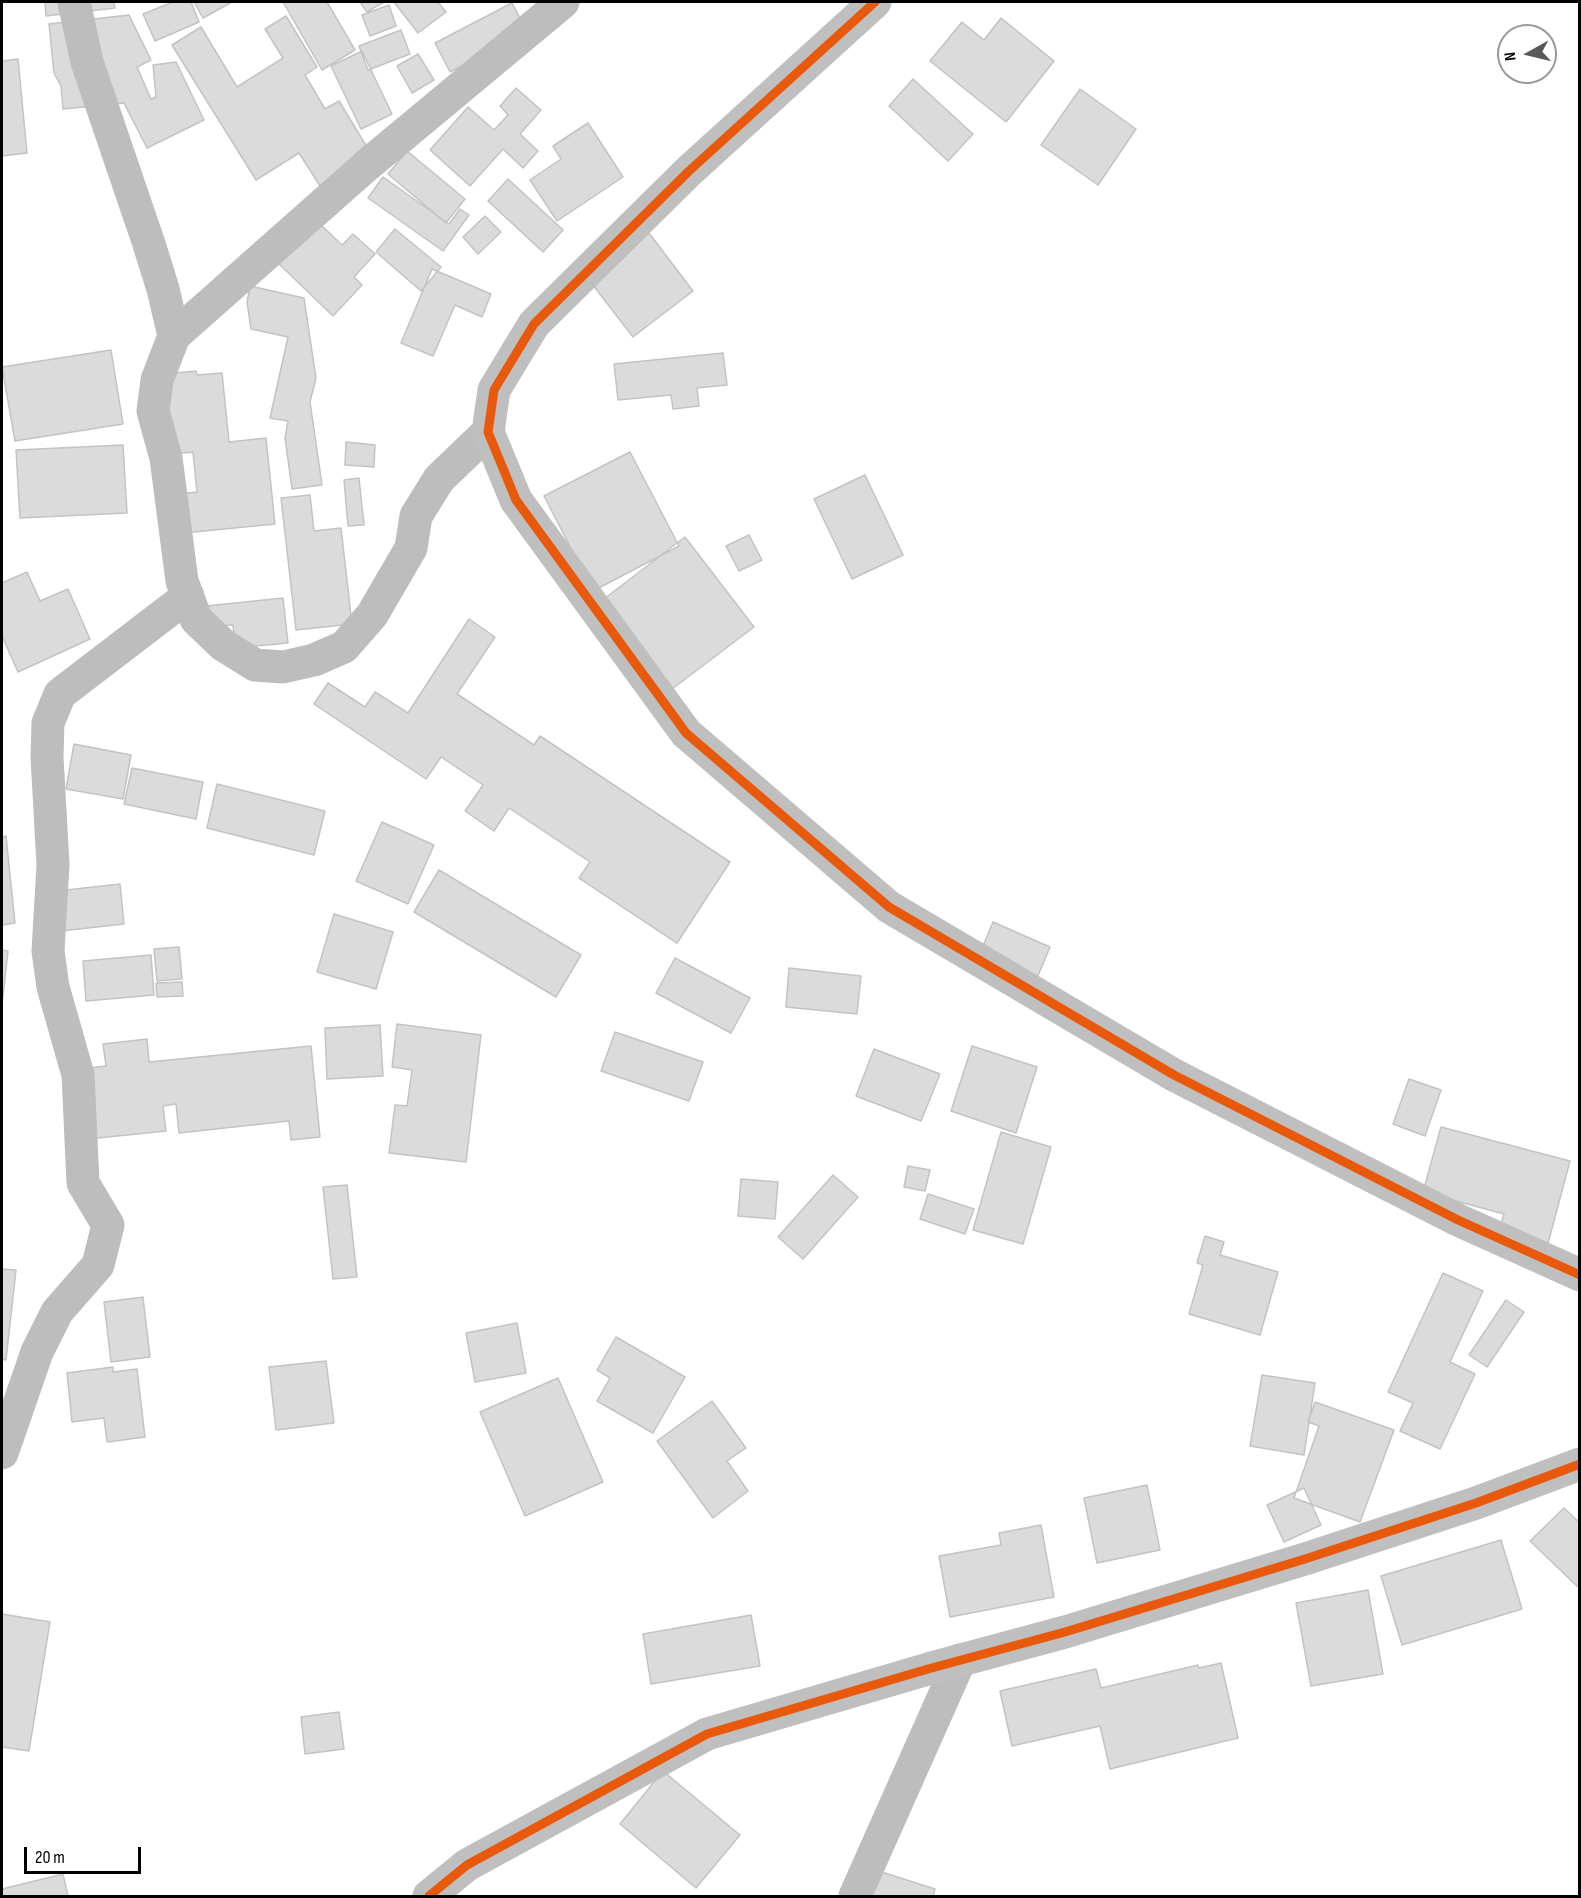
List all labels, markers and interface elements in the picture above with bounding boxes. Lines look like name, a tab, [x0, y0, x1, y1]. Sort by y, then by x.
north arrow	[1497, 24, 1557, 84]
text: N	[1501, 51, 1521, 62]
scale bar	[27, 1835, 144, 1873]
text: 20 m	[35, 1847, 65, 1868]

